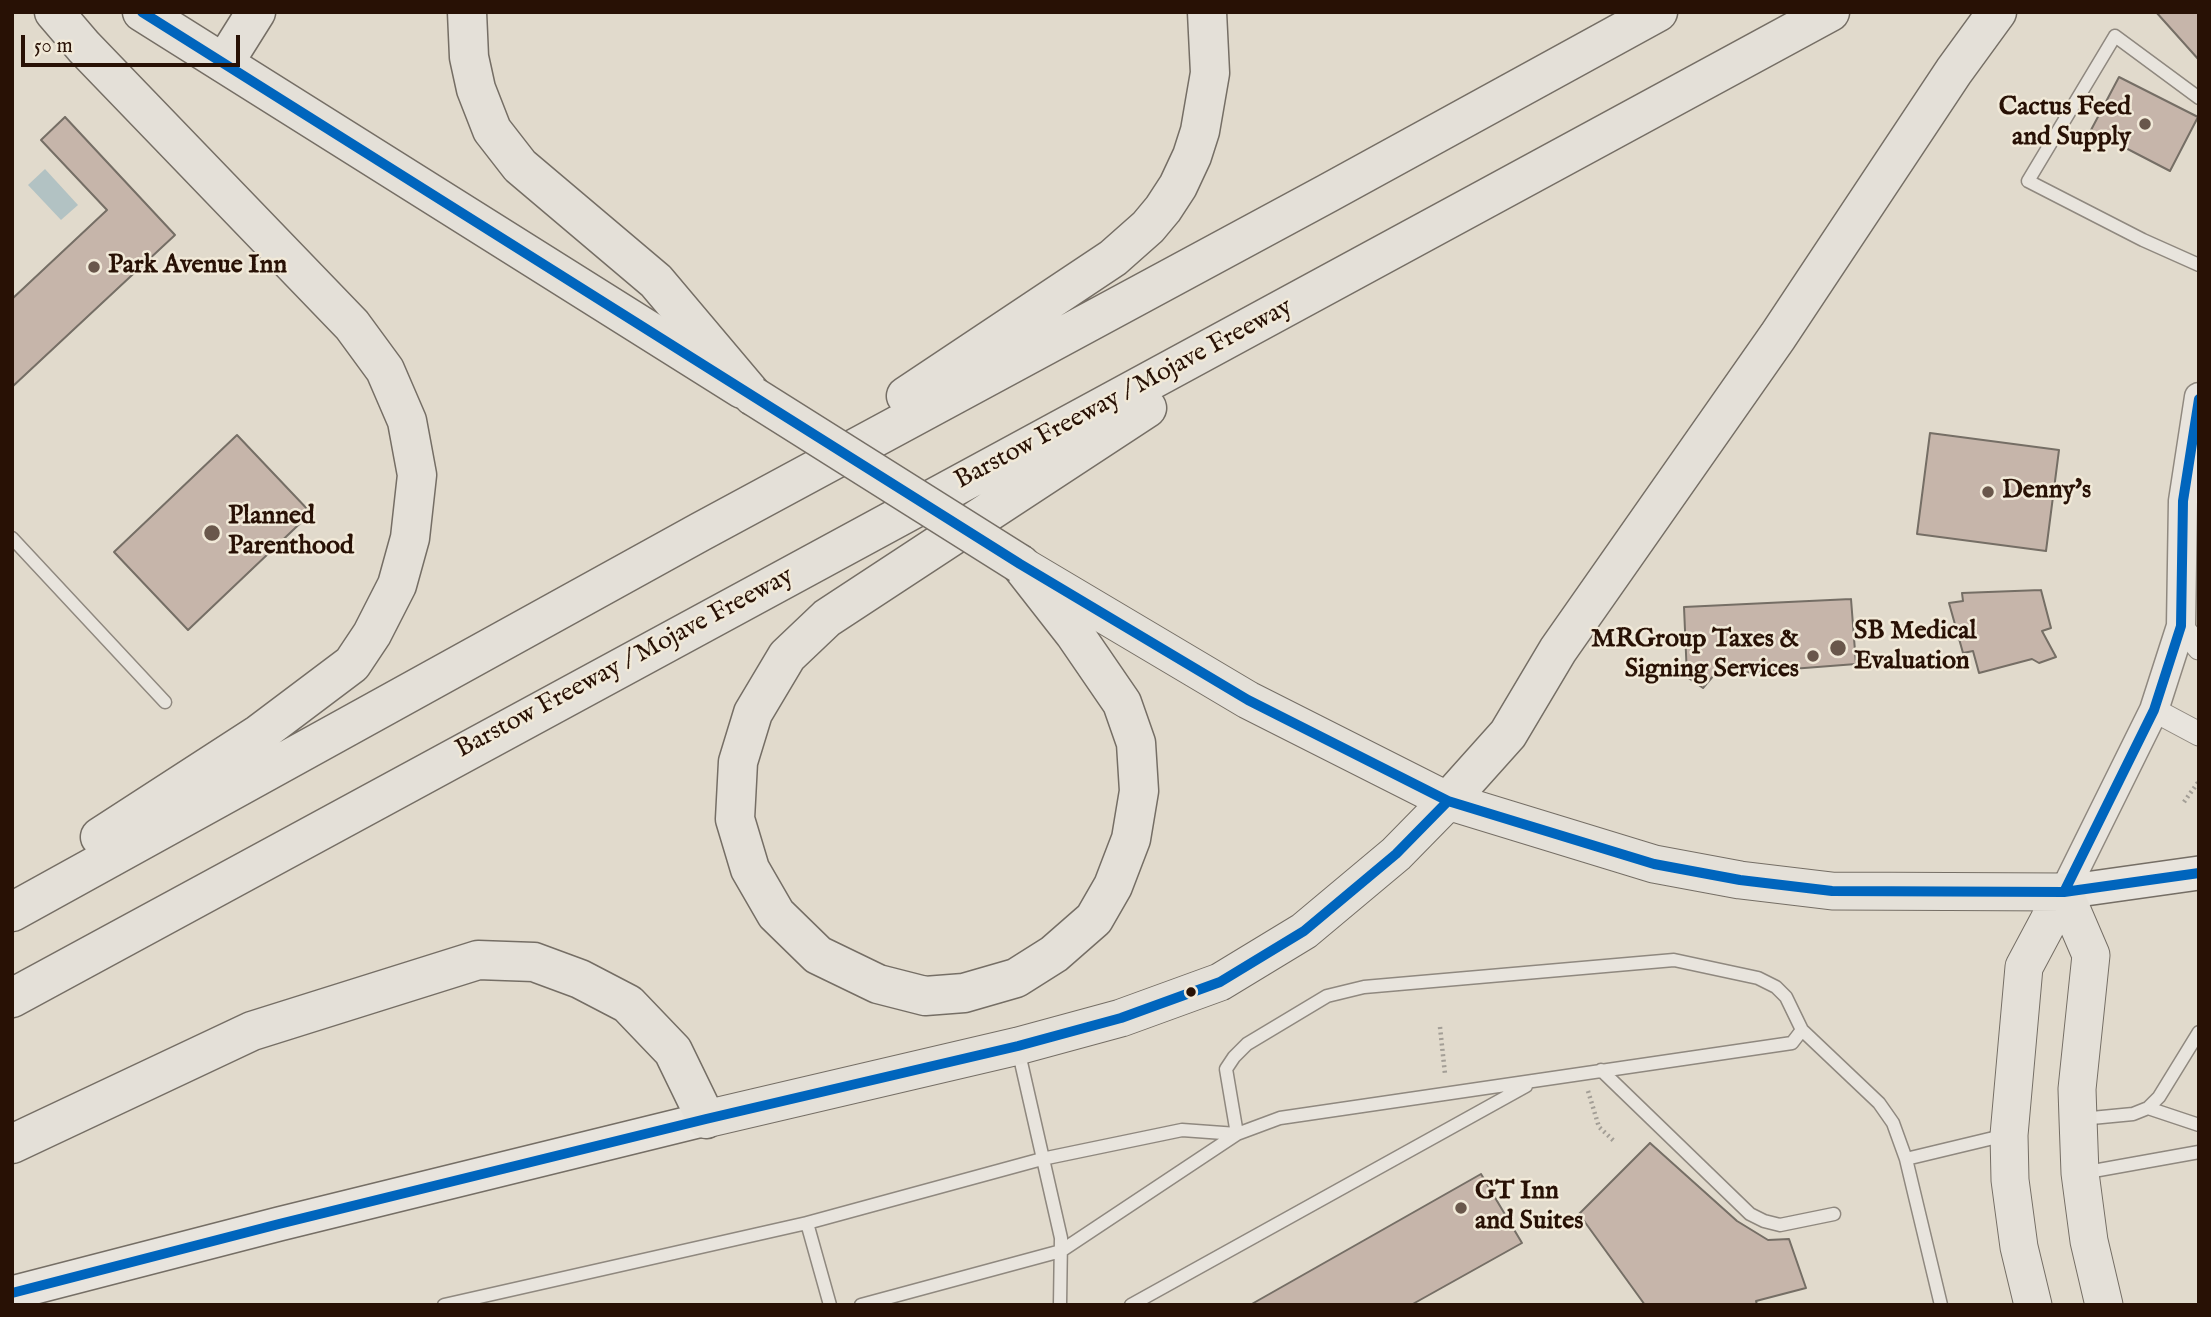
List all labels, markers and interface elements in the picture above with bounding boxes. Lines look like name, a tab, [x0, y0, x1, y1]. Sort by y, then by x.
scale bar	[24, 21, 243, 65]
text: 50 m	[34, 33, 73, 60]
place label: Cactus Feed and Supply	[1999, 93, 2131, 154]
marker: Cactus Feed and Supply	[2137, 116, 2153, 132]
place label: Park Avenue Inn	[108, 251, 287, 283]
marker: Park Avenue Inn	[86, 259, 102, 275]
street label: Barstow Freeway / Mojave Freeway	[950, 293, 1298, 497]
place label: Denny's	[2002, 476, 2091, 508]
marker: Denny's	[1980, 484, 1996, 500]
place label: Planned Parenthood	[228, 502, 354, 564]
marker: Planned Parenthood	[202, 523, 222, 543]
street label: Barstow Freeway / Mojave Freeway	[451, 562, 799, 766]
place label: SB Medical Evaluation	[1854, 617, 1977, 678]
place label: MRGroup Taxes & Signing Services	[1591, 625, 1799, 686]
marker: SB Medical Evaluation	[1828, 638, 1848, 658]
marker: MRGroup Taxes & Signing Services	[1805, 648, 1821, 664]
unlabelled marker	[1184, 985, 1198, 999]
place label: GT Inn and Suites	[1475, 1177, 1583, 1238]
marker: GT Inn and Suites	[1453, 1200, 1469, 1216]

